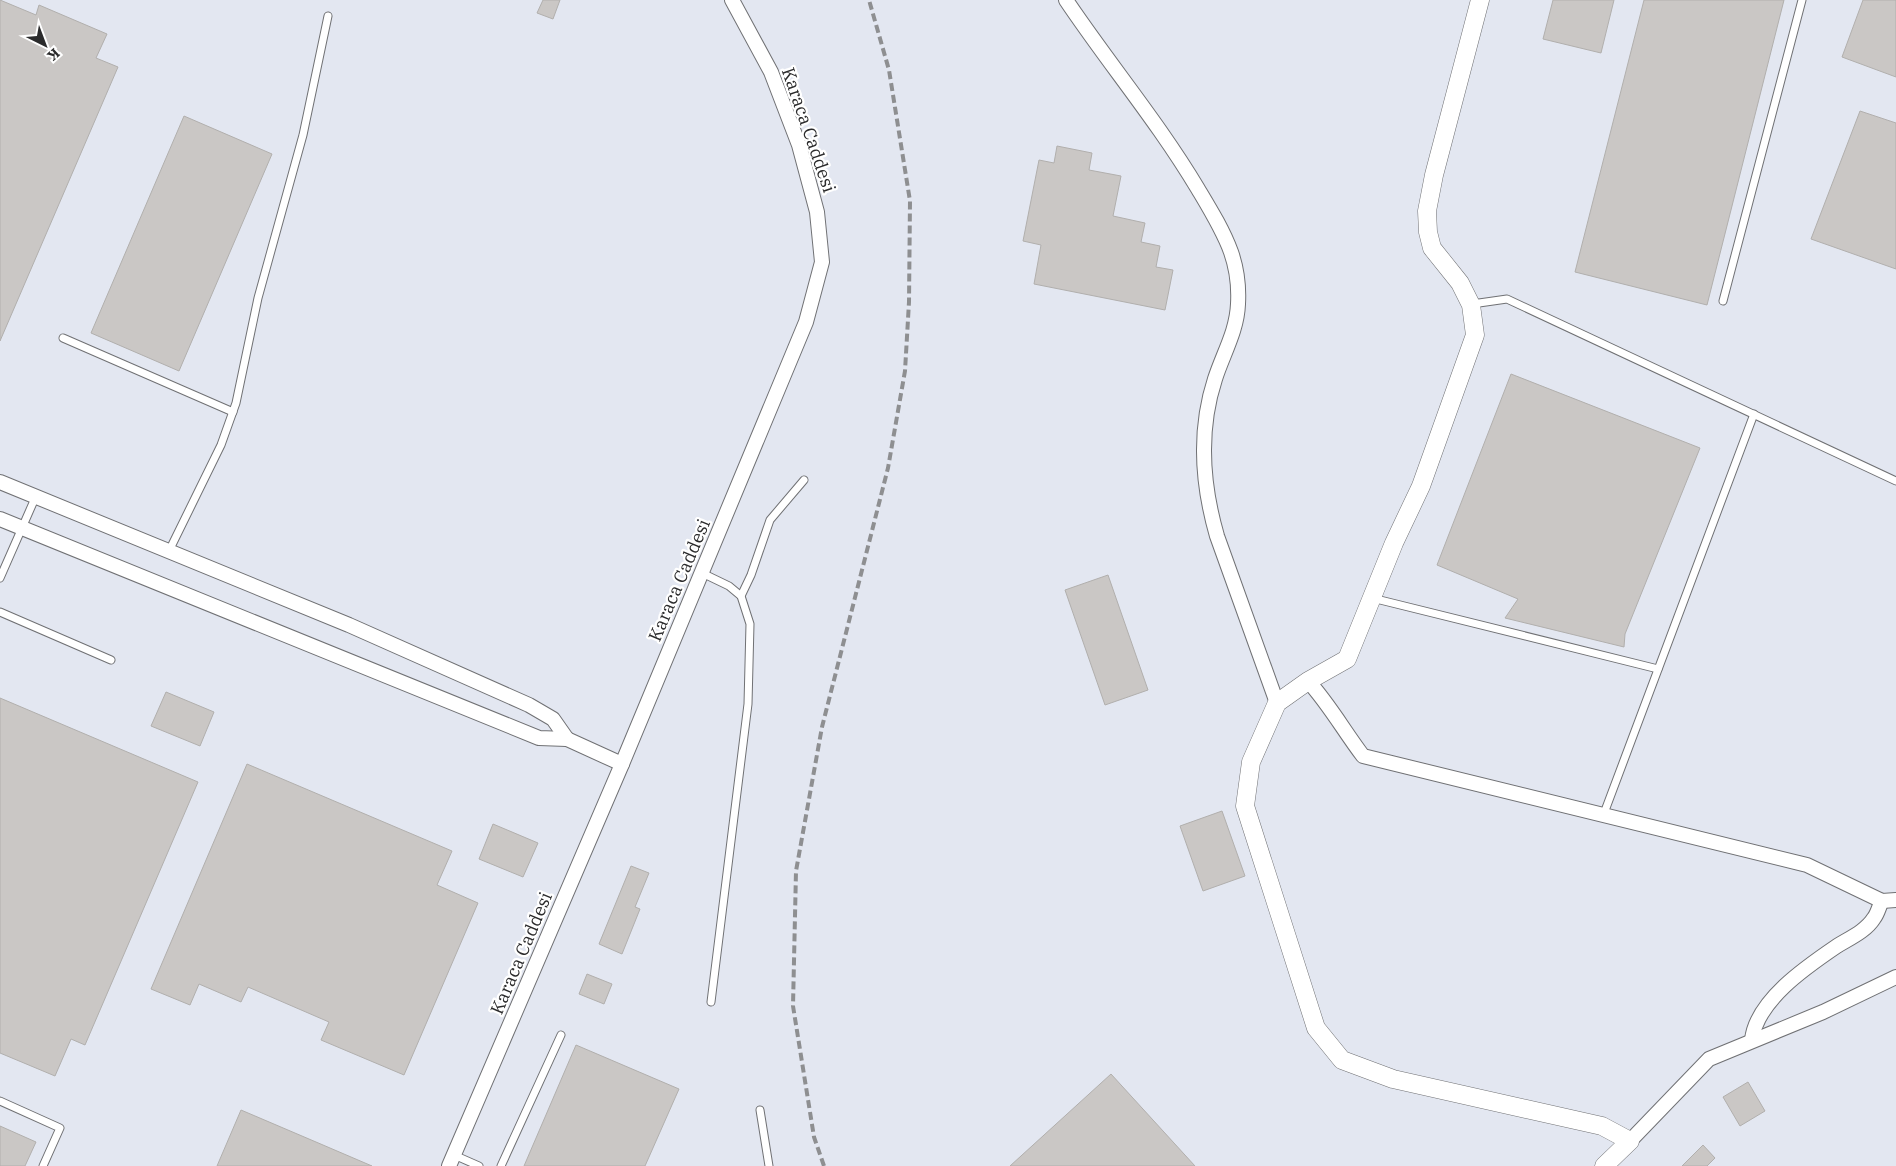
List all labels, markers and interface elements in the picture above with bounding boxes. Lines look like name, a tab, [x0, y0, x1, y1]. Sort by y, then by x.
north arrow	[20, 20, 70, 70]
text: K	[43, 44, 64, 65]
street label: Karaca Caddesi	[777, 64, 841, 196]
street label: Karaca Caddesi	[643, 515, 715, 645]
street label: Karaca Caddesi	[485, 888, 557, 1018]

